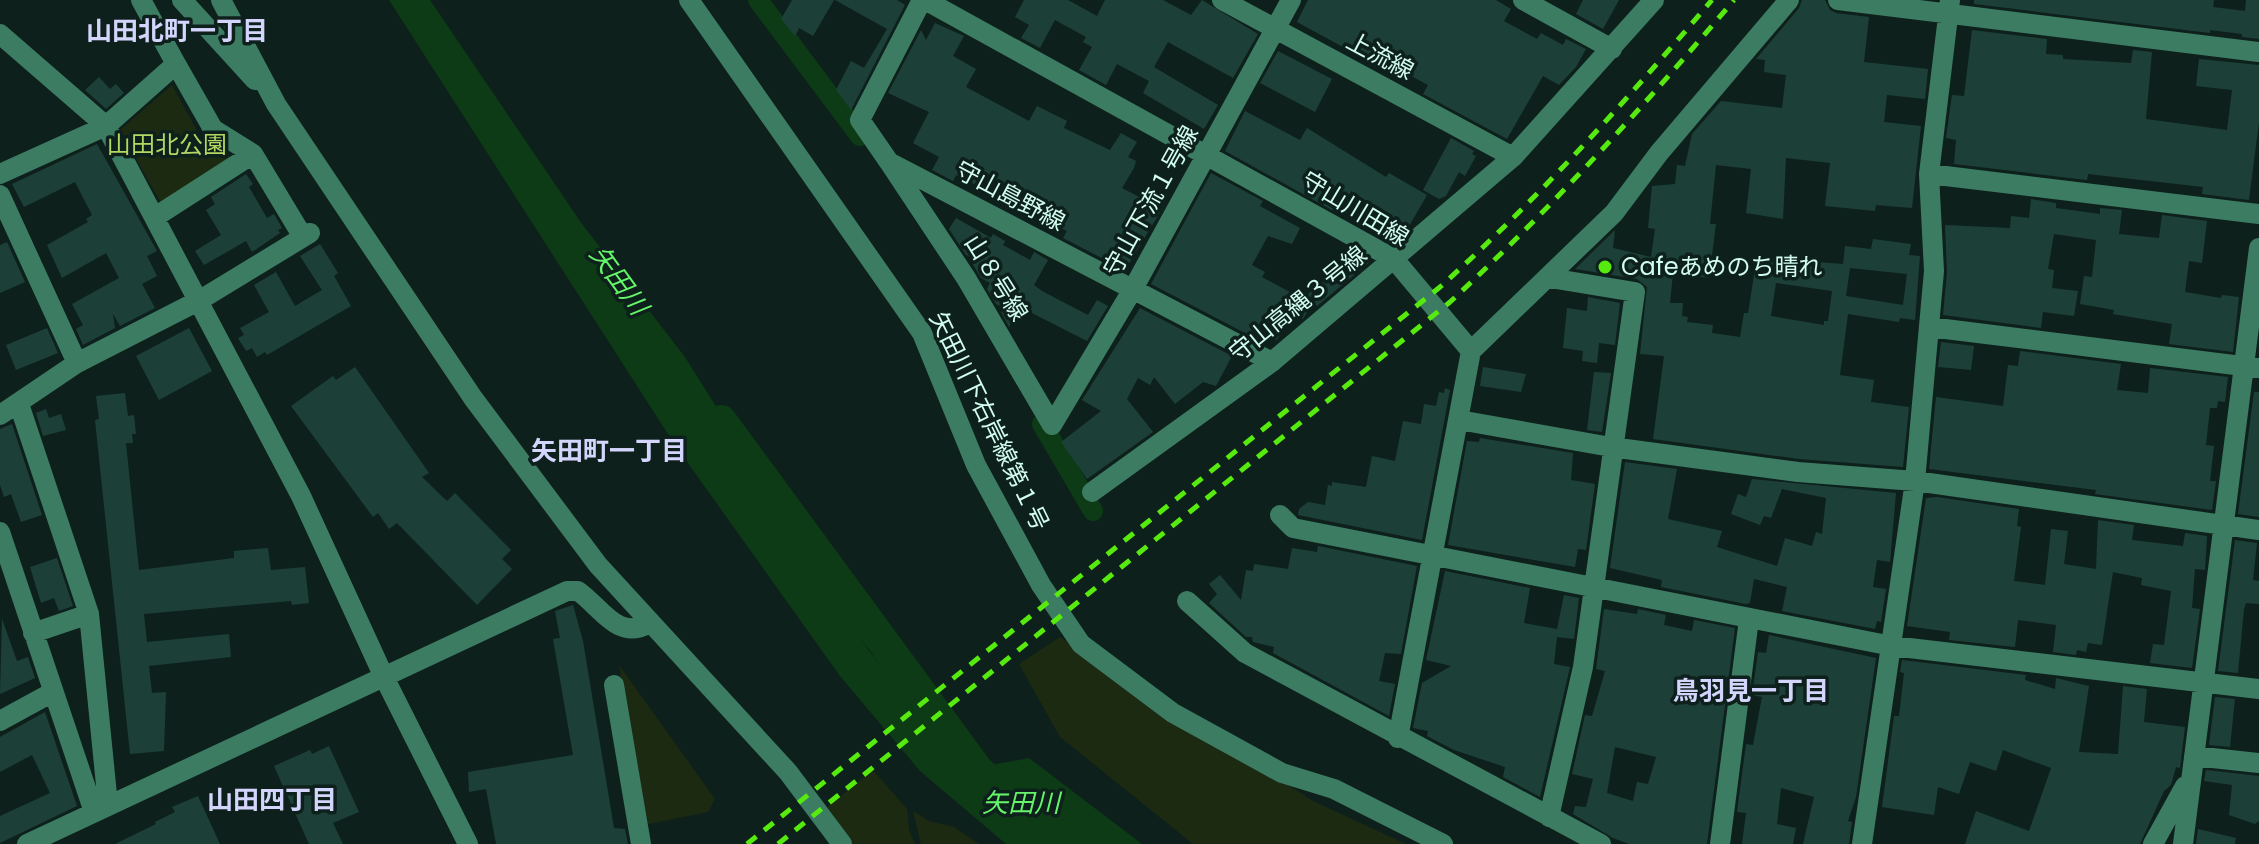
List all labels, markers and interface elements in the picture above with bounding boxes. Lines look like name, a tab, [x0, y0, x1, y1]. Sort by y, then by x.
district label: 山田北町一丁目	[86, 13, 268, 49]
street label: 上流線	[1341, 24, 1420, 87]
street label: 守山下流１号線	[1095, 119, 1206, 282]
park label: 山田北公園	[107, 128, 227, 161]
street label: 守山島野線	[950, 153, 1071, 238]
street label: 守山川田線	[1295, 164, 1415, 254]
street label: 山８号線	[957, 228, 1036, 327]
water label: 矢田川	[582, 238, 658, 325]
street label: 守山高縄３号線	[1222, 238, 1373, 369]
place label: Cafeあめのち晴れ	[1621, 250, 1823, 283]
marker: Cafeあめのち晴れ	[1596, 258, 1614, 276]
street label: 矢田川下右岸線第１号	[922, 306, 1057, 536]
district label: 矢田町一丁目	[531, 433, 687, 469]
district label: 鳥羽見一丁目	[1673, 673, 1829, 709]
district label: 山田四丁目	[207, 782, 337, 818]
water label: 矢田川	[982, 785, 1063, 821]

